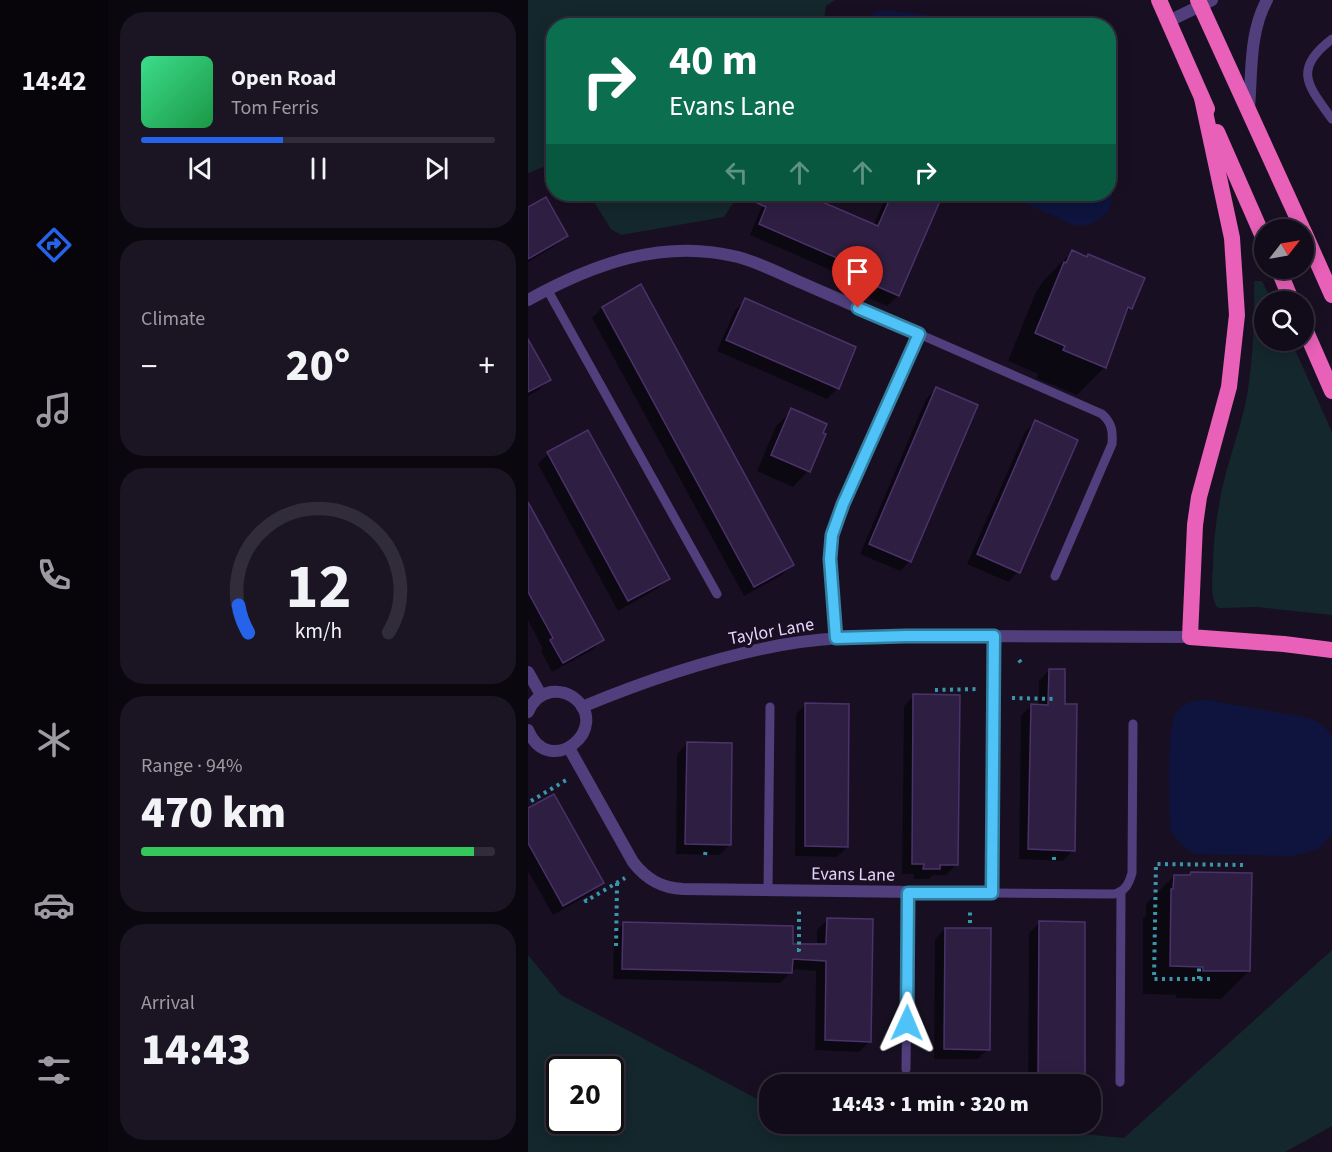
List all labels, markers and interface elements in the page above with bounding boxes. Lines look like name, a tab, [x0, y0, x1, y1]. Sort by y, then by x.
text: 40 m	[669, 31, 758, 91]
icon: right	[570, 42, 648, 120]
text: 14:42	[21, 62, 87, 101]
text: Open Road	[231, 62, 336, 94]
text: Evans Lane	[669, 87, 795, 126]
text: Tom Ferris	[231, 94, 319, 122]
icon: previous	[184, 152, 217, 185]
icon: pause	[302, 152, 335, 185]
icon: next	[420, 152, 453, 185]
icon: left	[720, 156, 753, 189]
icon: ahead	[783, 156, 816, 189]
icon: ahead	[846, 156, 879, 189]
icon: right	[909, 156, 942, 189]
north arrow	[1254, 219, 1314, 279]
map controls	[1254, 219, 1314, 351]
icon: directions	[33, 224, 75, 266]
pin	[832, 246, 883, 308]
icon: arrive	[841, 255, 874, 288]
button: search	[1254, 291, 1314, 351]
text: Climate	[141, 305, 205, 333]
text: 20°	[286, 334, 350, 398]
text: −	[141, 343, 157, 390]
text: +	[479, 343, 495, 390]
icon: music	[33, 389, 75, 431]
text: 12	[285, 543, 351, 632]
icon: phone	[33, 554, 75, 596]
street label: Taylor Lane	[726, 612, 816, 651]
text: km/h	[294, 616, 342, 647]
icon: climate	[33, 719, 75, 761]
text: Range · 94%	[141, 752, 242, 780]
text: 470 km	[141, 781, 286, 845]
street label: Evans Lane	[811, 861, 895, 888]
icon: car	[33, 884, 75, 926]
text: Arrival	[141, 989, 195, 1017]
position arrow	[875, 991, 939, 1055]
text: 14:43	[141, 1018, 251, 1082]
icon: filters	[33, 1049, 75, 1091]
speed limit sign: 20	[546, 1056, 624, 1134]
text: 14:43 · 1 min · 320 m	[831, 1088, 1029, 1120]

